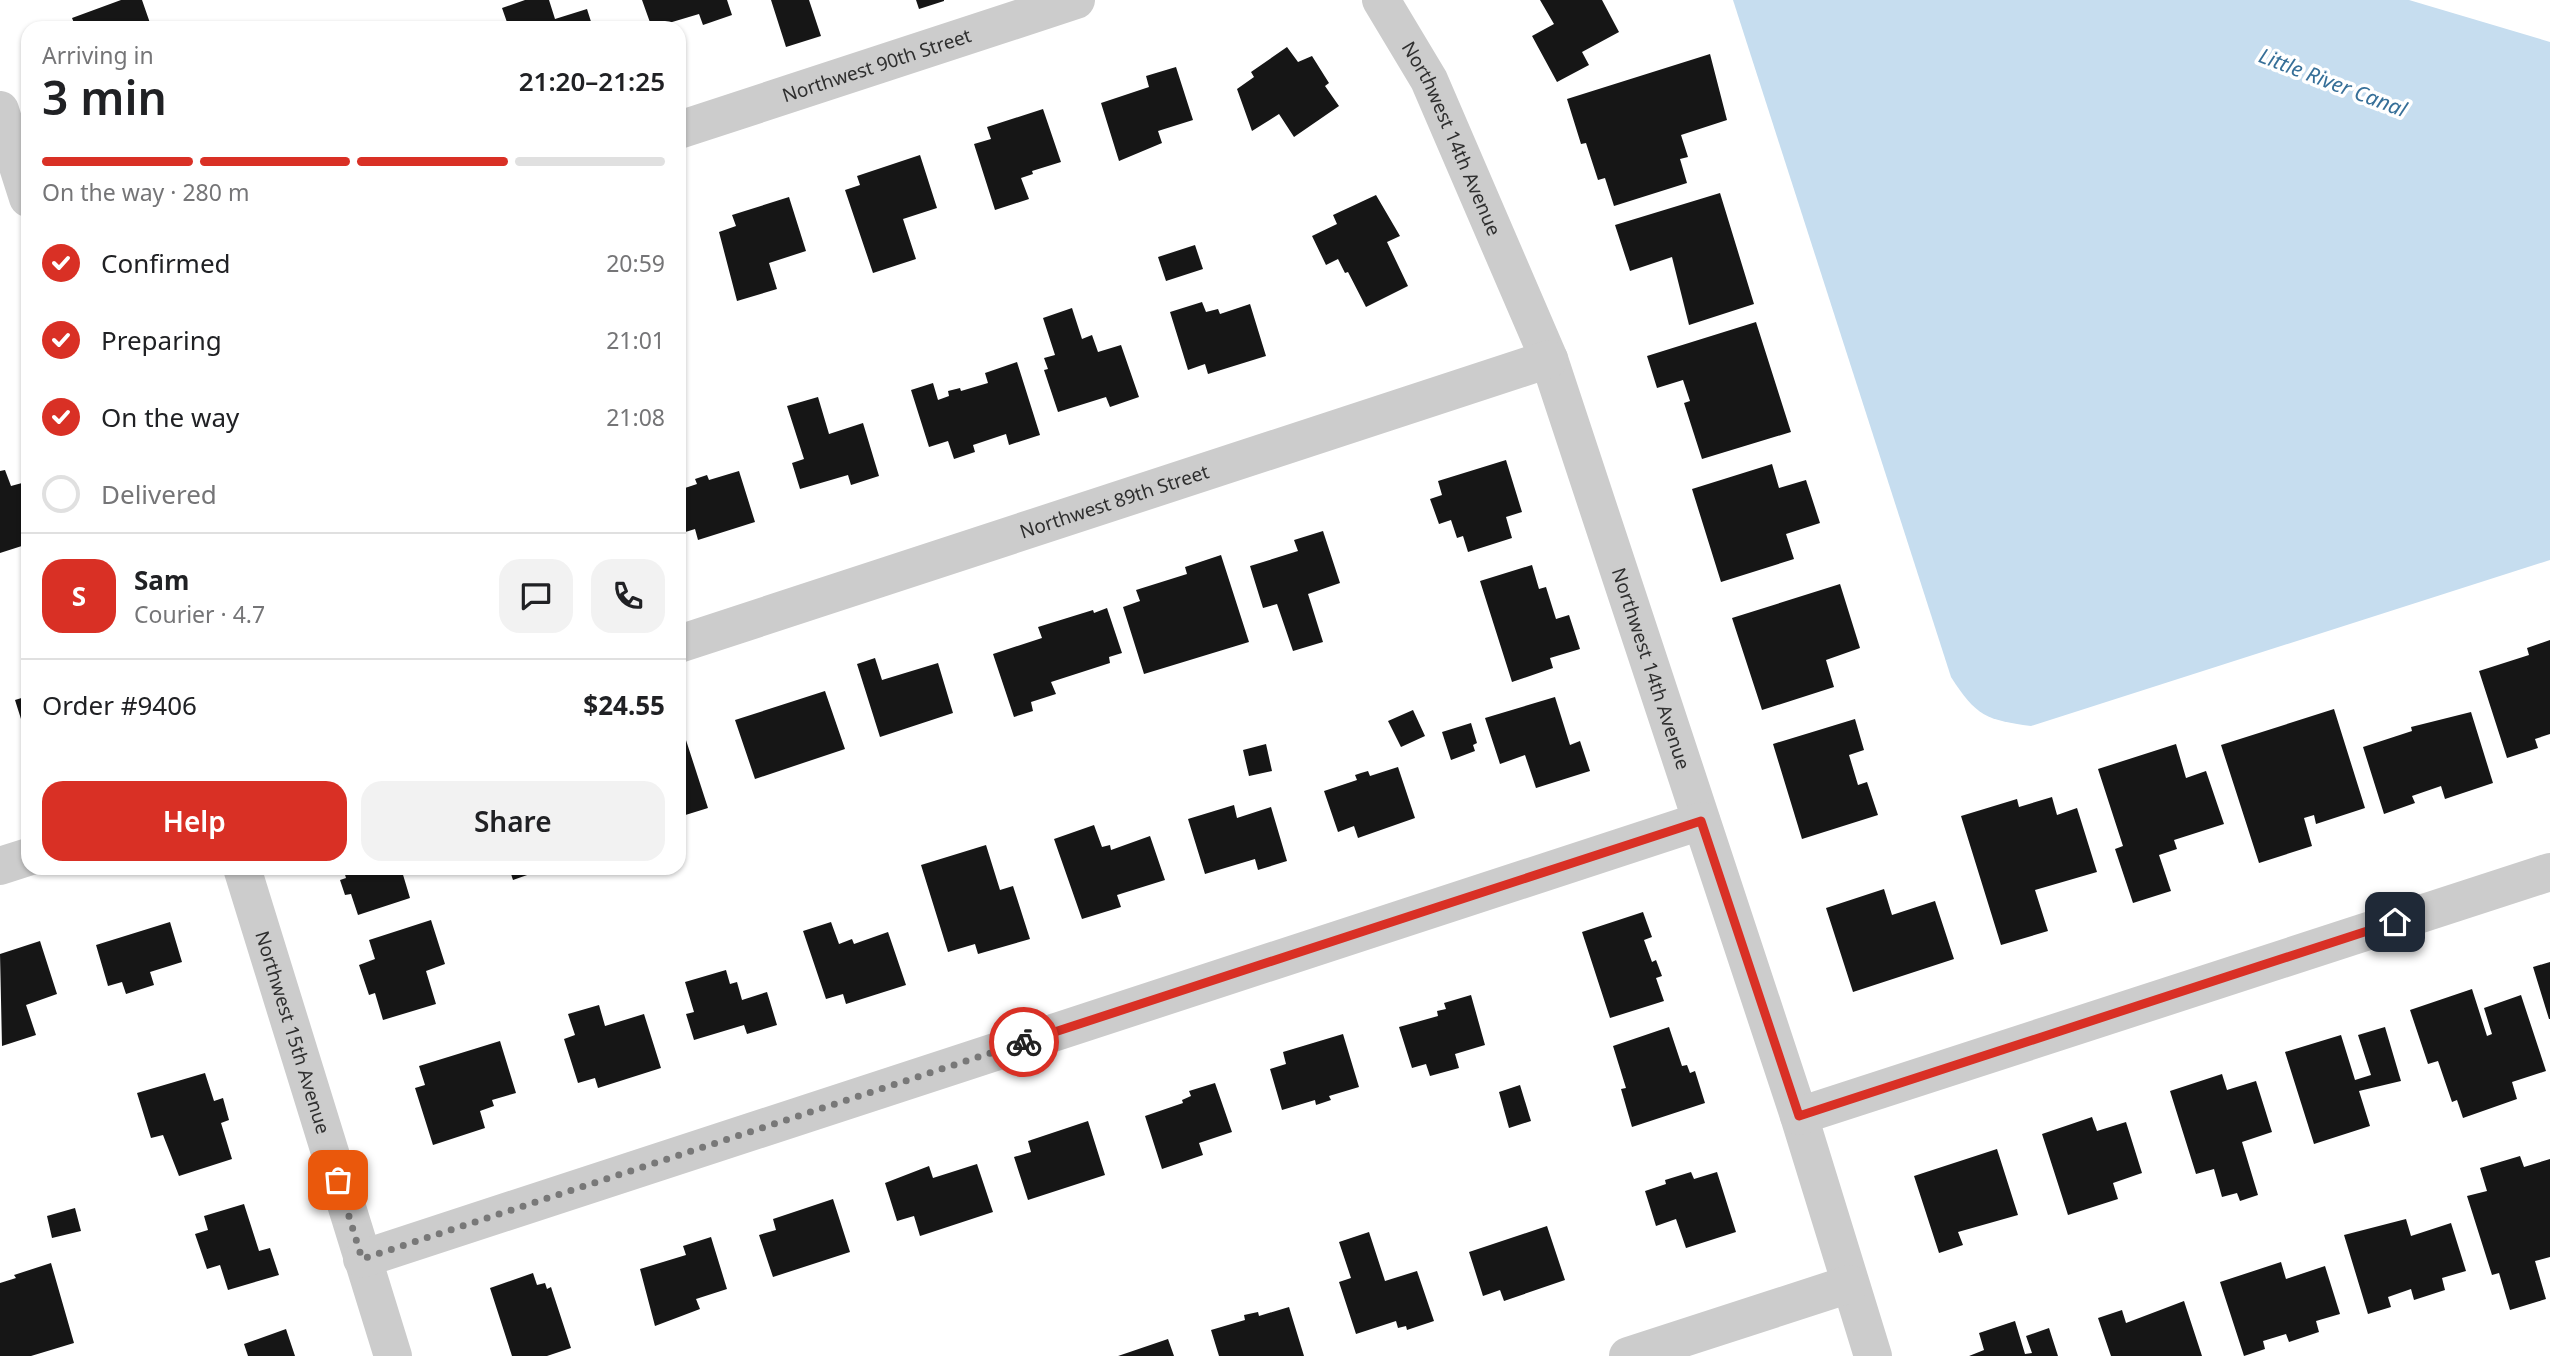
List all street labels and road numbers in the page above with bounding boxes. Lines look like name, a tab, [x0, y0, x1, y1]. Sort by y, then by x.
street label: Northwest 90th Street	[779, 22, 975, 108]
street label: Northwest 14th Avenue	[1396, 37, 1507, 240]
street label: Northwest 89th Street	[1016, 458, 1212, 544]
street label: Northwest 14th Avenue	[1606, 564, 1697, 773]
street label: Northwest 15th Avenue	[249, 928, 336, 1137]

